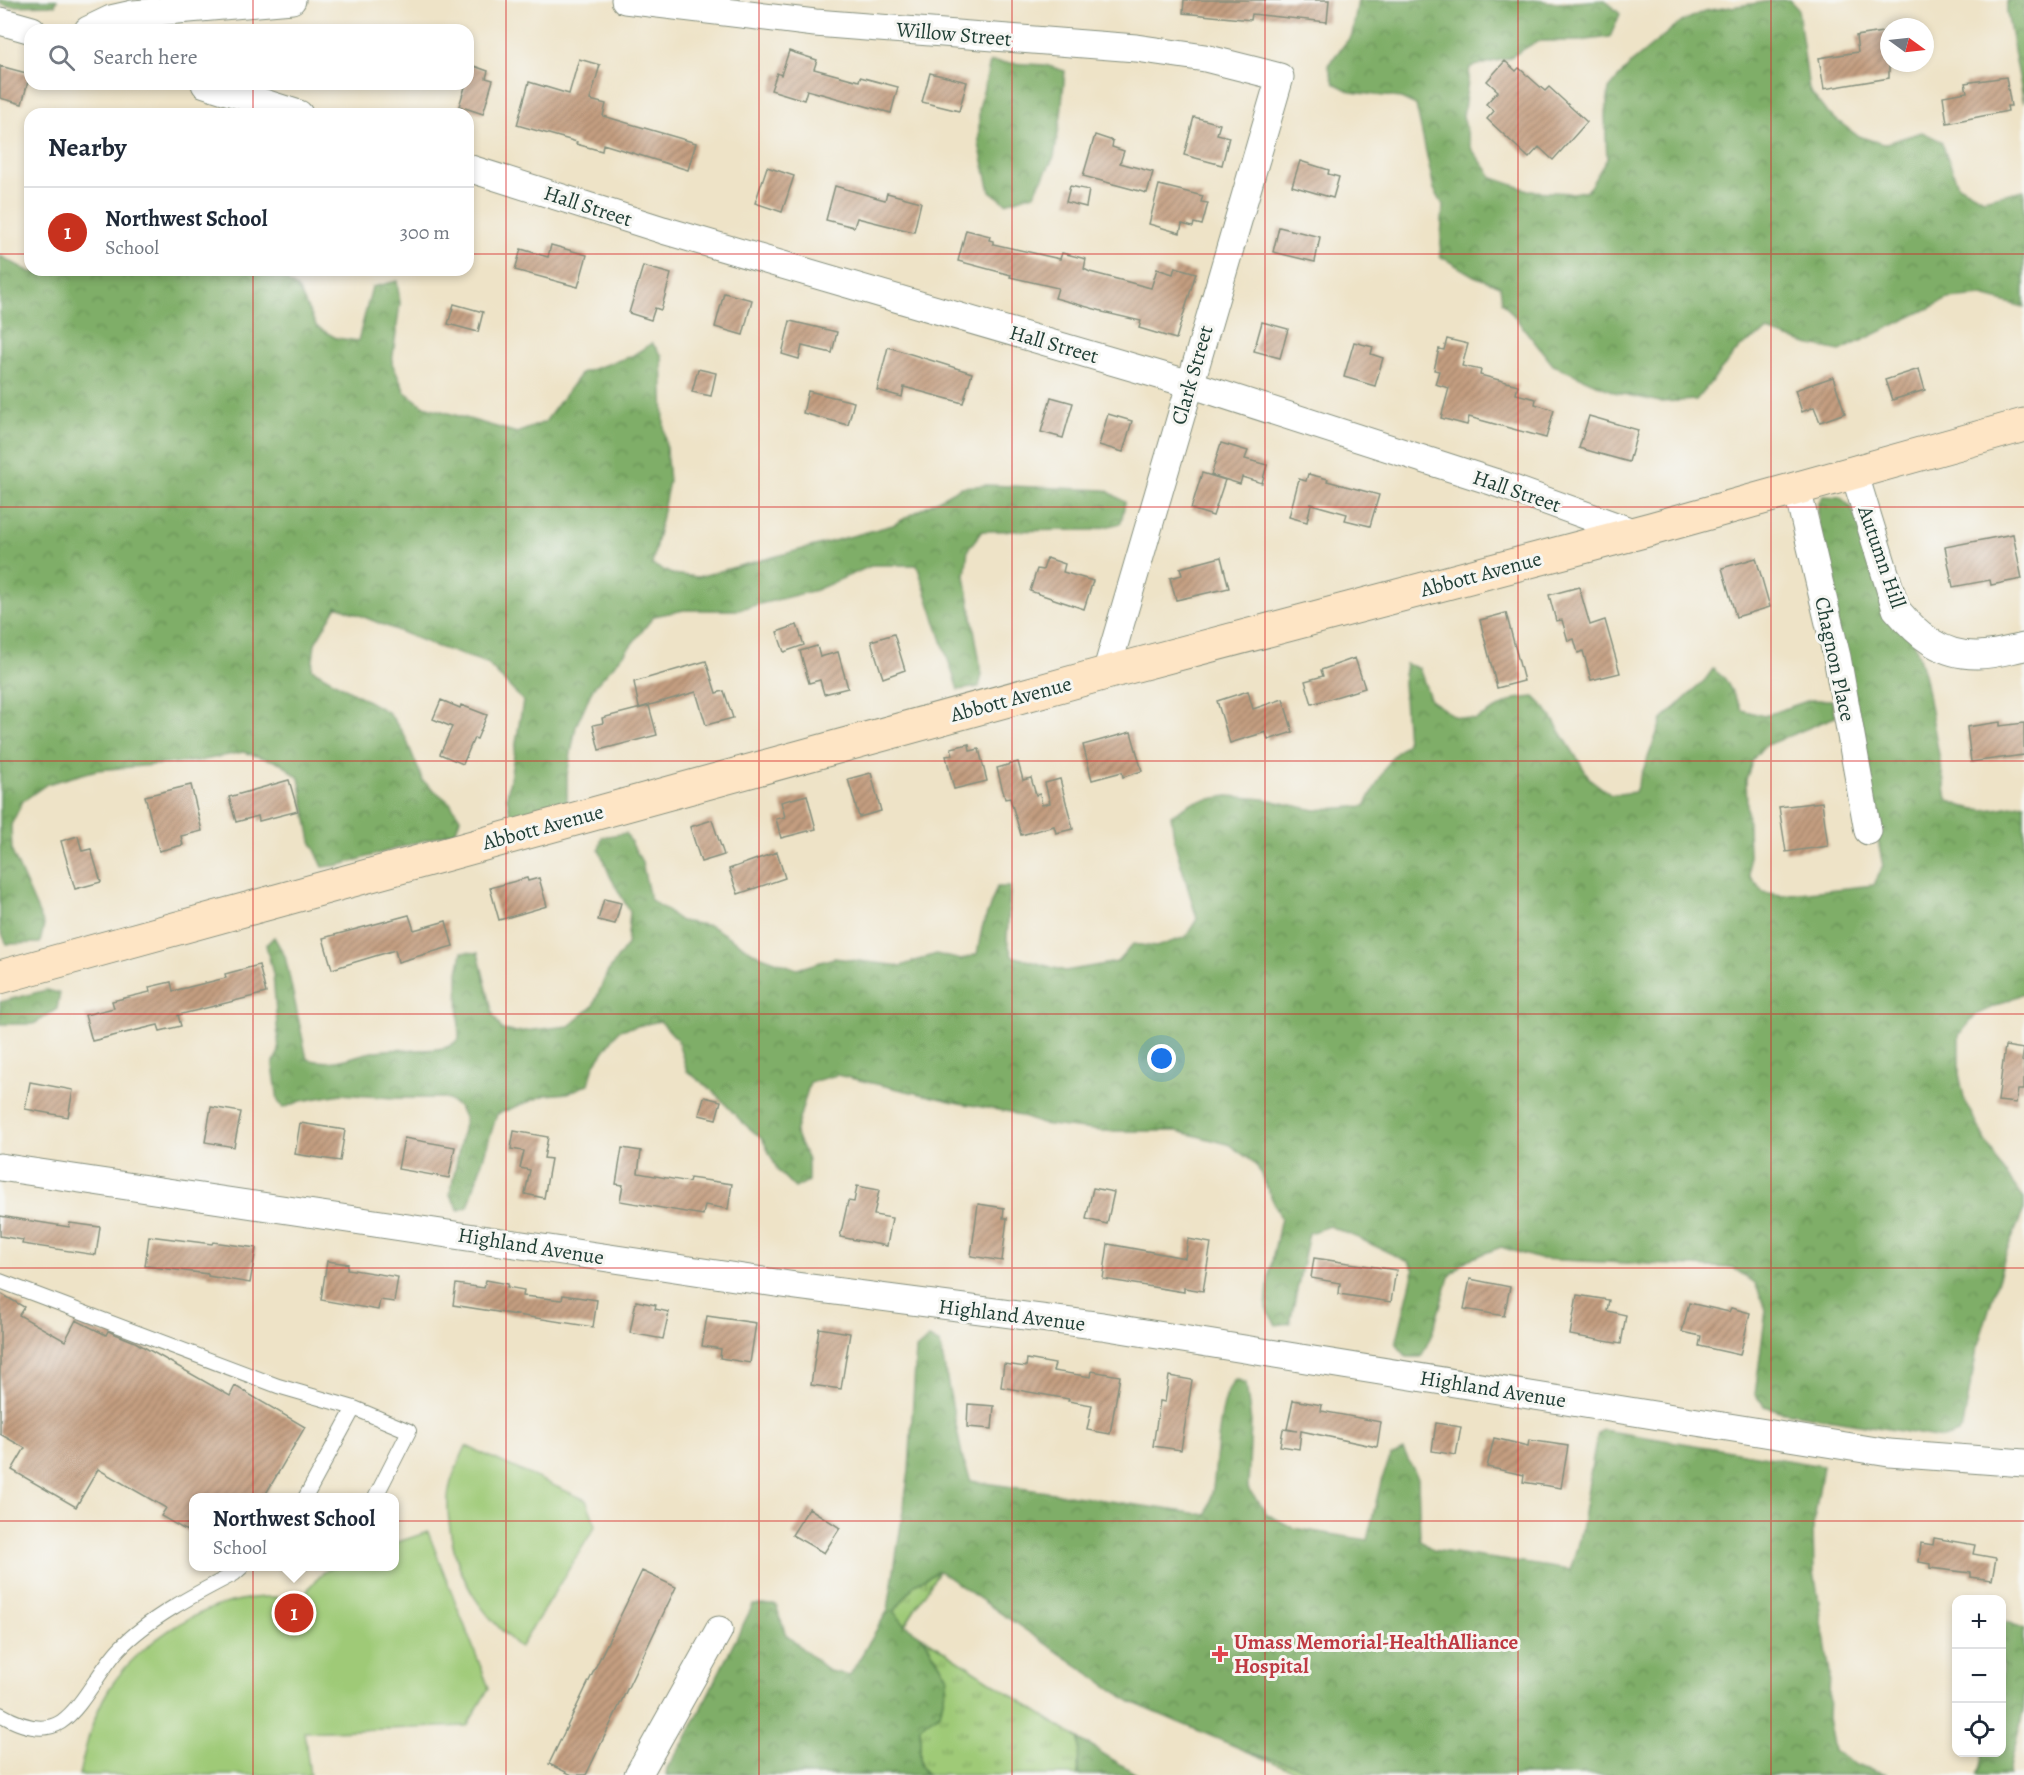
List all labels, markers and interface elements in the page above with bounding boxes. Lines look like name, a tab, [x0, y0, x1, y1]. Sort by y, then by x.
street label: Willow Street	[894, 15, 1013, 53]
north arrow	[1880, 18, 1934, 72]
search box	[24, 24, 474, 90]
icon: search	[45, 41, 78, 74]
text: Search here	[93, 42, 198, 72]
text: Nearby	[48, 130, 127, 165]
street label: Hall Street	[540, 179, 636, 233]
text: Northwest School	[105, 204, 267, 234]
text: 1	[64, 219, 71, 246]
text: 300 m	[400, 219, 450, 246]
text: School	[105, 234, 159, 261]
street label: Hall Street	[1006, 318, 1102, 370]
street label: Clark Street	[1164, 322, 1220, 428]
street label: Hall Street	[1469, 463, 1565, 519]
street label: Autumn Hill	[1851, 501, 1913, 612]
street label: Abbott Avenue	[1416, 544, 1545, 604]
street label: Chagnon Place	[1808, 594, 1862, 724]
street label: Abbott Avenue	[946, 669, 1075, 729]
street label: Abbott Avenue	[478, 797, 607, 857]
your location	[1147, 1044, 1176, 1073]
street label: Highland Avenue	[456, 1221, 606, 1271]
street label: Highland Avenue	[937, 1292, 1087, 1338]
street label: Highland Avenue	[1418, 1364, 1568, 1414]
popup	[189, 1493, 399, 1571]
text: Northwest School	[213, 1504, 375, 1534]
text: School	[213, 1534, 267, 1561]
pin: 1	[274, 1590, 314, 1636]
map controls	[1952, 1595, 2006, 1757]
button: +	[1952, 1595, 2006, 1649]
place label: Umass Memorial-HealthAlliance Hospital	[1234, 1628, 1518, 1680]
marker: Umass Memorial-HealthAlliance Hospital	[1211, 1645, 1229, 1663]
button: −	[1952, 1649, 2006, 1703]
button: locate	[1952, 1703, 2006, 1757]

